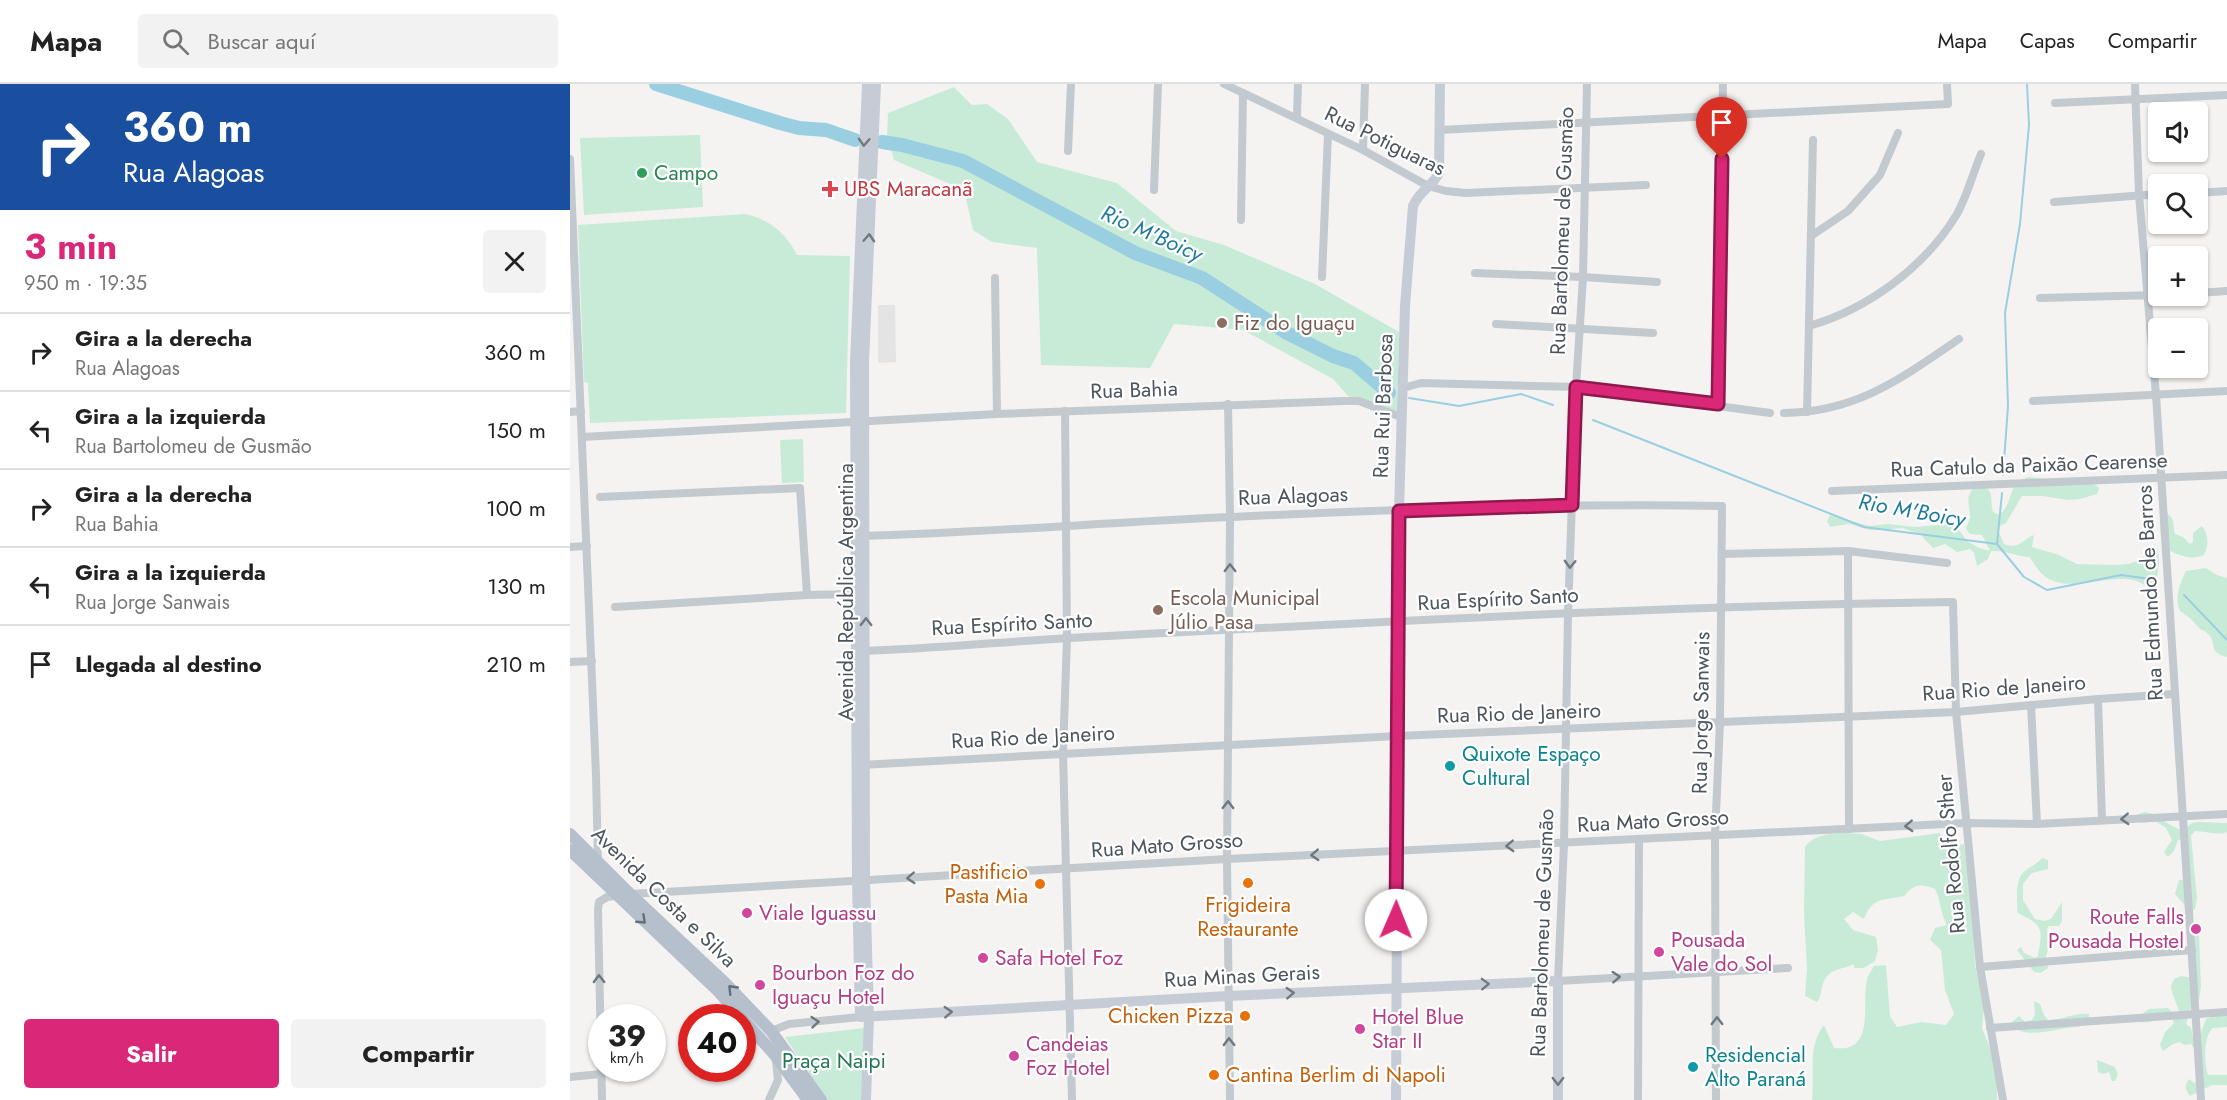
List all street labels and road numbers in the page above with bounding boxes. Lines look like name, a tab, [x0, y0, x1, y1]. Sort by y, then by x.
street label: Rua Potiguaras	[1320, 99, 1450, 183]
street label: Rua Bartolomeu de Gusmão	[1543, 106, 1581, 356]
street label: Rua Rui Barbosa	[1365, 333, 1401, 479]
street label: Rua Bahia	[1090, 373, 1178, 407]
street label: Rua Catulo da Paixão Cearense	[1890, 445, 2168, 485]
street label: Avenida República Argentina	[831, 463, 861, 721]
street label: Rua Alagoas	[1238, 479, 1348, 513]
street label: Rua Edmundo de Barros	[2129, 484, 2171, 702]
street label: Rua Espírito Santo	[1417, 580, 1579, 618]
street label: Rua Espírito Santo	[931, 605, 1093, 643]
street label: Rua Jorge Sanwais	[1685, 632, 1717, 794]
street label: Rua Rio de Janeiro	[1921, 667, 2087, 709]
street label: Rua Rio de Janeiro	[1436, 695, 1602, 731]
street label: Rua Rio de Janeiro	[950, 718, 1116, 756]
street label: Rua Rodolfo Sther	[1929, 772, 1973, 935]
street label: Rua Mato Grosso	[1576, 802, 1730, 840]
street label: Rua Bartolomeu de Gusmão	[1523, 808, 1561, 1058]
street label: Avenida Costa e Silva	[585, 820, 743, 974]
street label: Rua Mato Grosso	[1090, 825, 1244, 865]
street label: Rua Minas Gerais	[1163, 957, 1321, 995]

